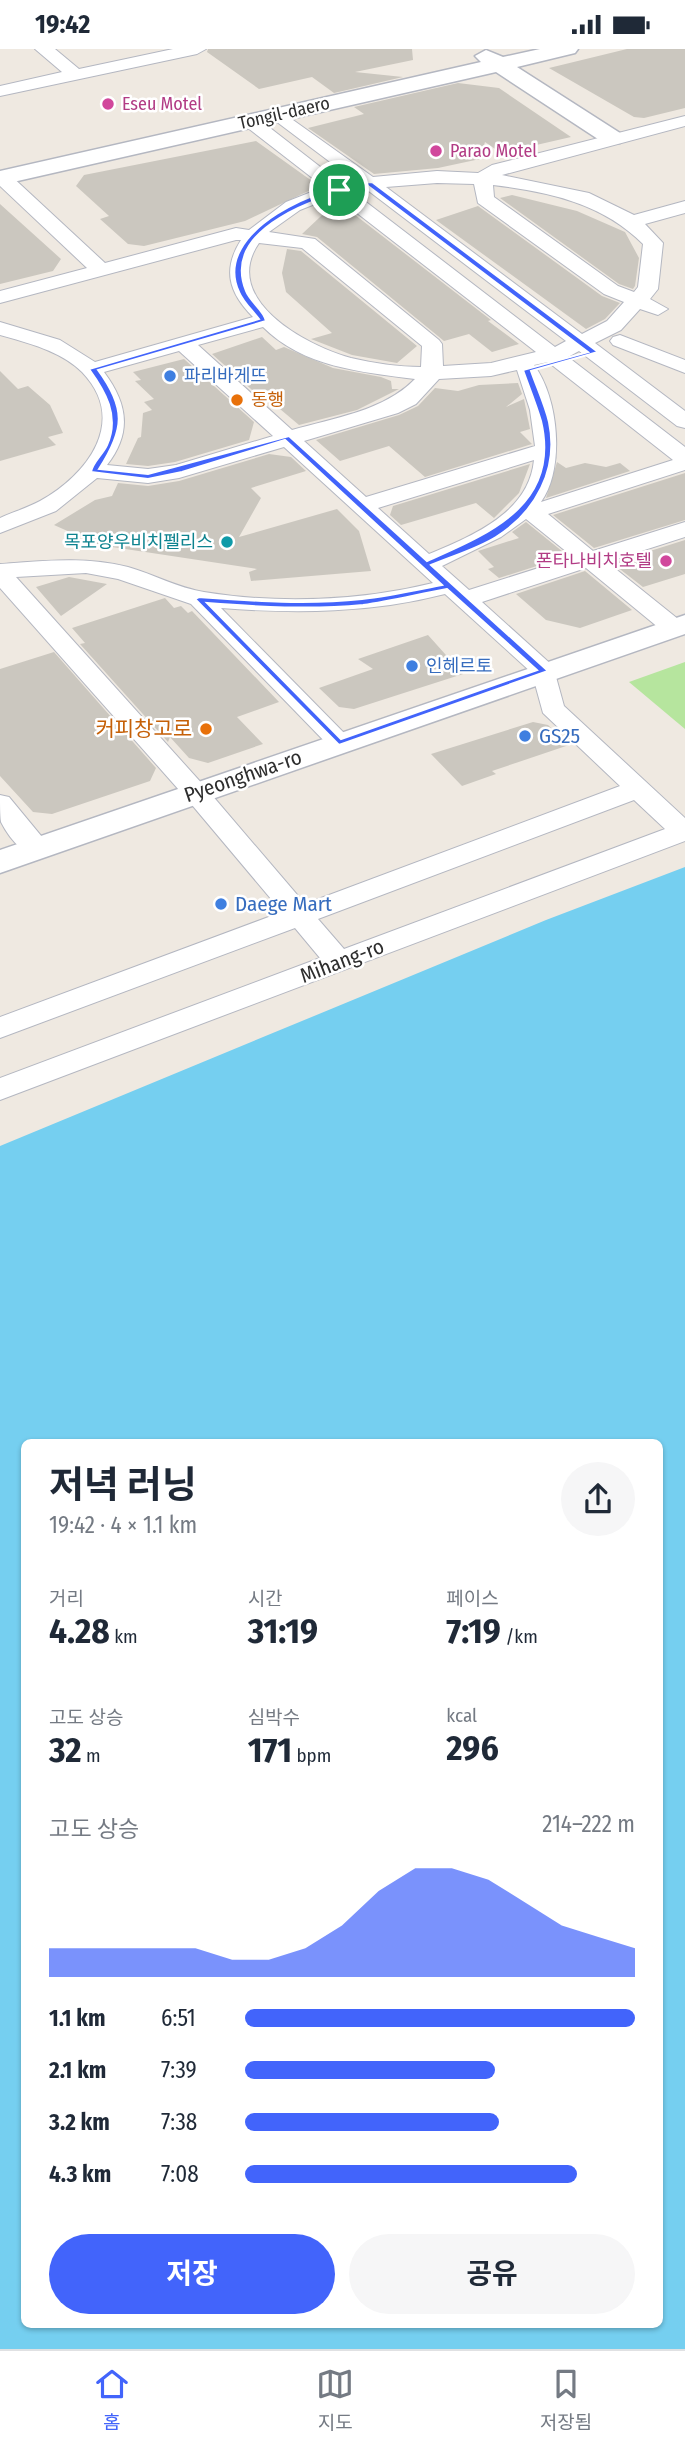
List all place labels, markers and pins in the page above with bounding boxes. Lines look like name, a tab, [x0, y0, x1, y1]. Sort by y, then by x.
place label: Eseu Motel	[122, 93, 202, 115]
marker: Eseu Motel	[100, 96, 116, 112]
place label: Parao Motel	[450, 140, 537, 162]
marker: Parao Motel	[428, 143, 444, 159]
pin	[309, 160, 369, 220]
place label: 파리바게뜨	[184, 365, 267, 387]
marker: 파리바게뜨	[162, 368, 178, 384]
place label: 동행	[251, 389, 284, 411]
marker: 동행	[229, 392, 245, 408]
place label: 목포양우비치펠리스	[64, 531, 213, 553]
marker: 목포양우비치펠리스	[219, 534, 235, 550]
place label: 폰타나비치호텔	[536, 550, 652, 572]
marker: 폰타나비치호텔	[658, 553, 674, 569]
place label: 인헤르토	[426, 655, 492, 677]
marker: 인헤르토	[404, 658, 420, 674]
place label: 커피창고로	[95, 716, 192, 742]
marker: 커피창고로	[198, 721, 214, 737]
place label: GS25	[539, 723, 580, 749]
marker: GS25	[517, 728, 533, 744]
place label: Daege Mart	[235, 891, 332, 917]
marker: Daege Mart	[213, 896, 229, 912]

